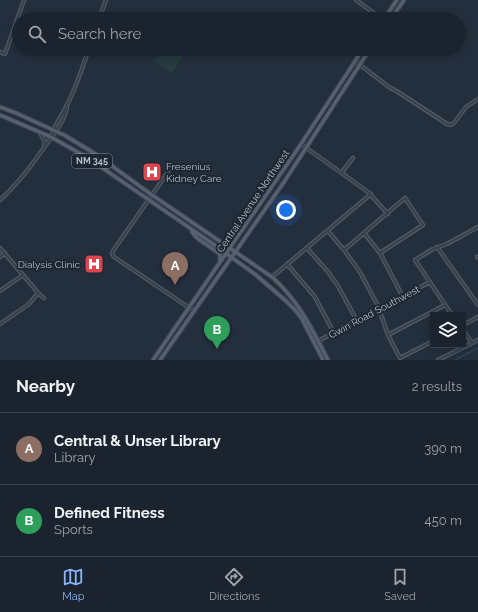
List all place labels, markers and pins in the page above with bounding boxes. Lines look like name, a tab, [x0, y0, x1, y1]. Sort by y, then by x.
hospital icon: Fresenius Kidney Care	[141, 161, 163, 183]
place label: Fresenius Kidney Care	[166, 161, 222, 184]
pin: A	[162, 252, 188, 285]
hospital icon: Dialysis Clinic	[83, 253, 105, 275]
place label: Dialysis Clinic	[18, 259, 80, 270]
pin: B	[204, 316, 230, 349]

